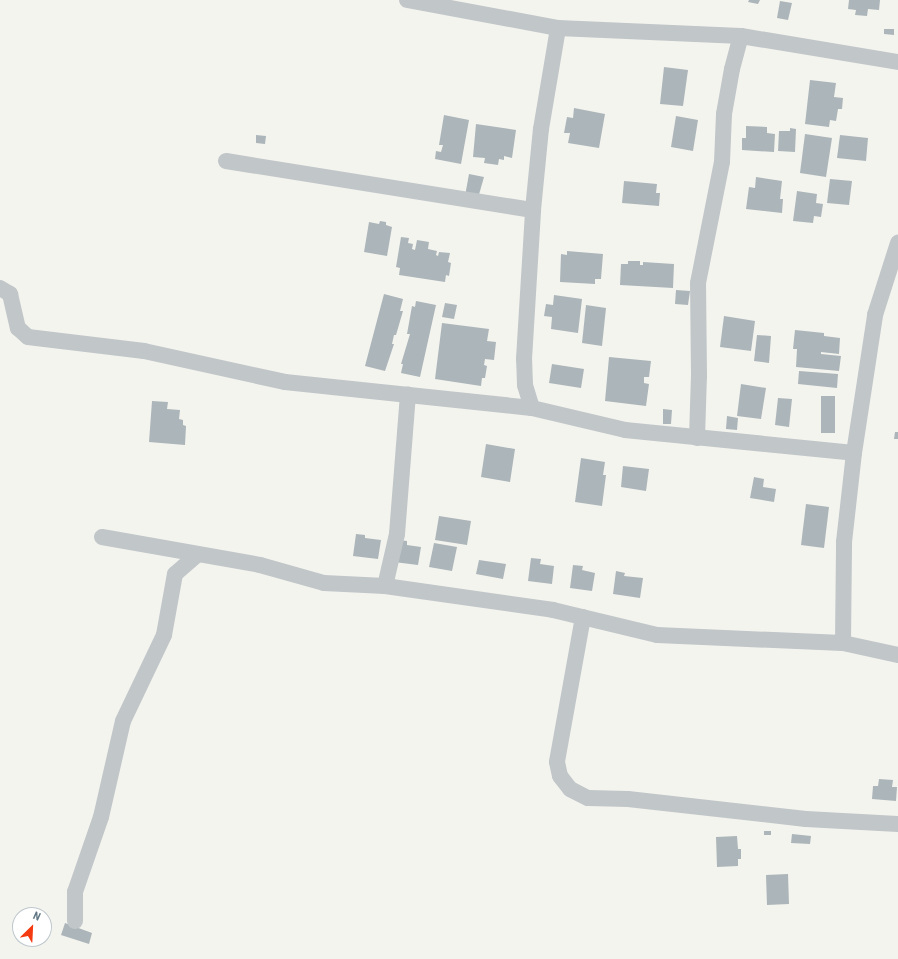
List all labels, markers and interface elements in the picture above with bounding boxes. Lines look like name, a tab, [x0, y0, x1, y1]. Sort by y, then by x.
north arrow	[12, 907, 52, 947]
text: N	[31, 909, 42, 924]

